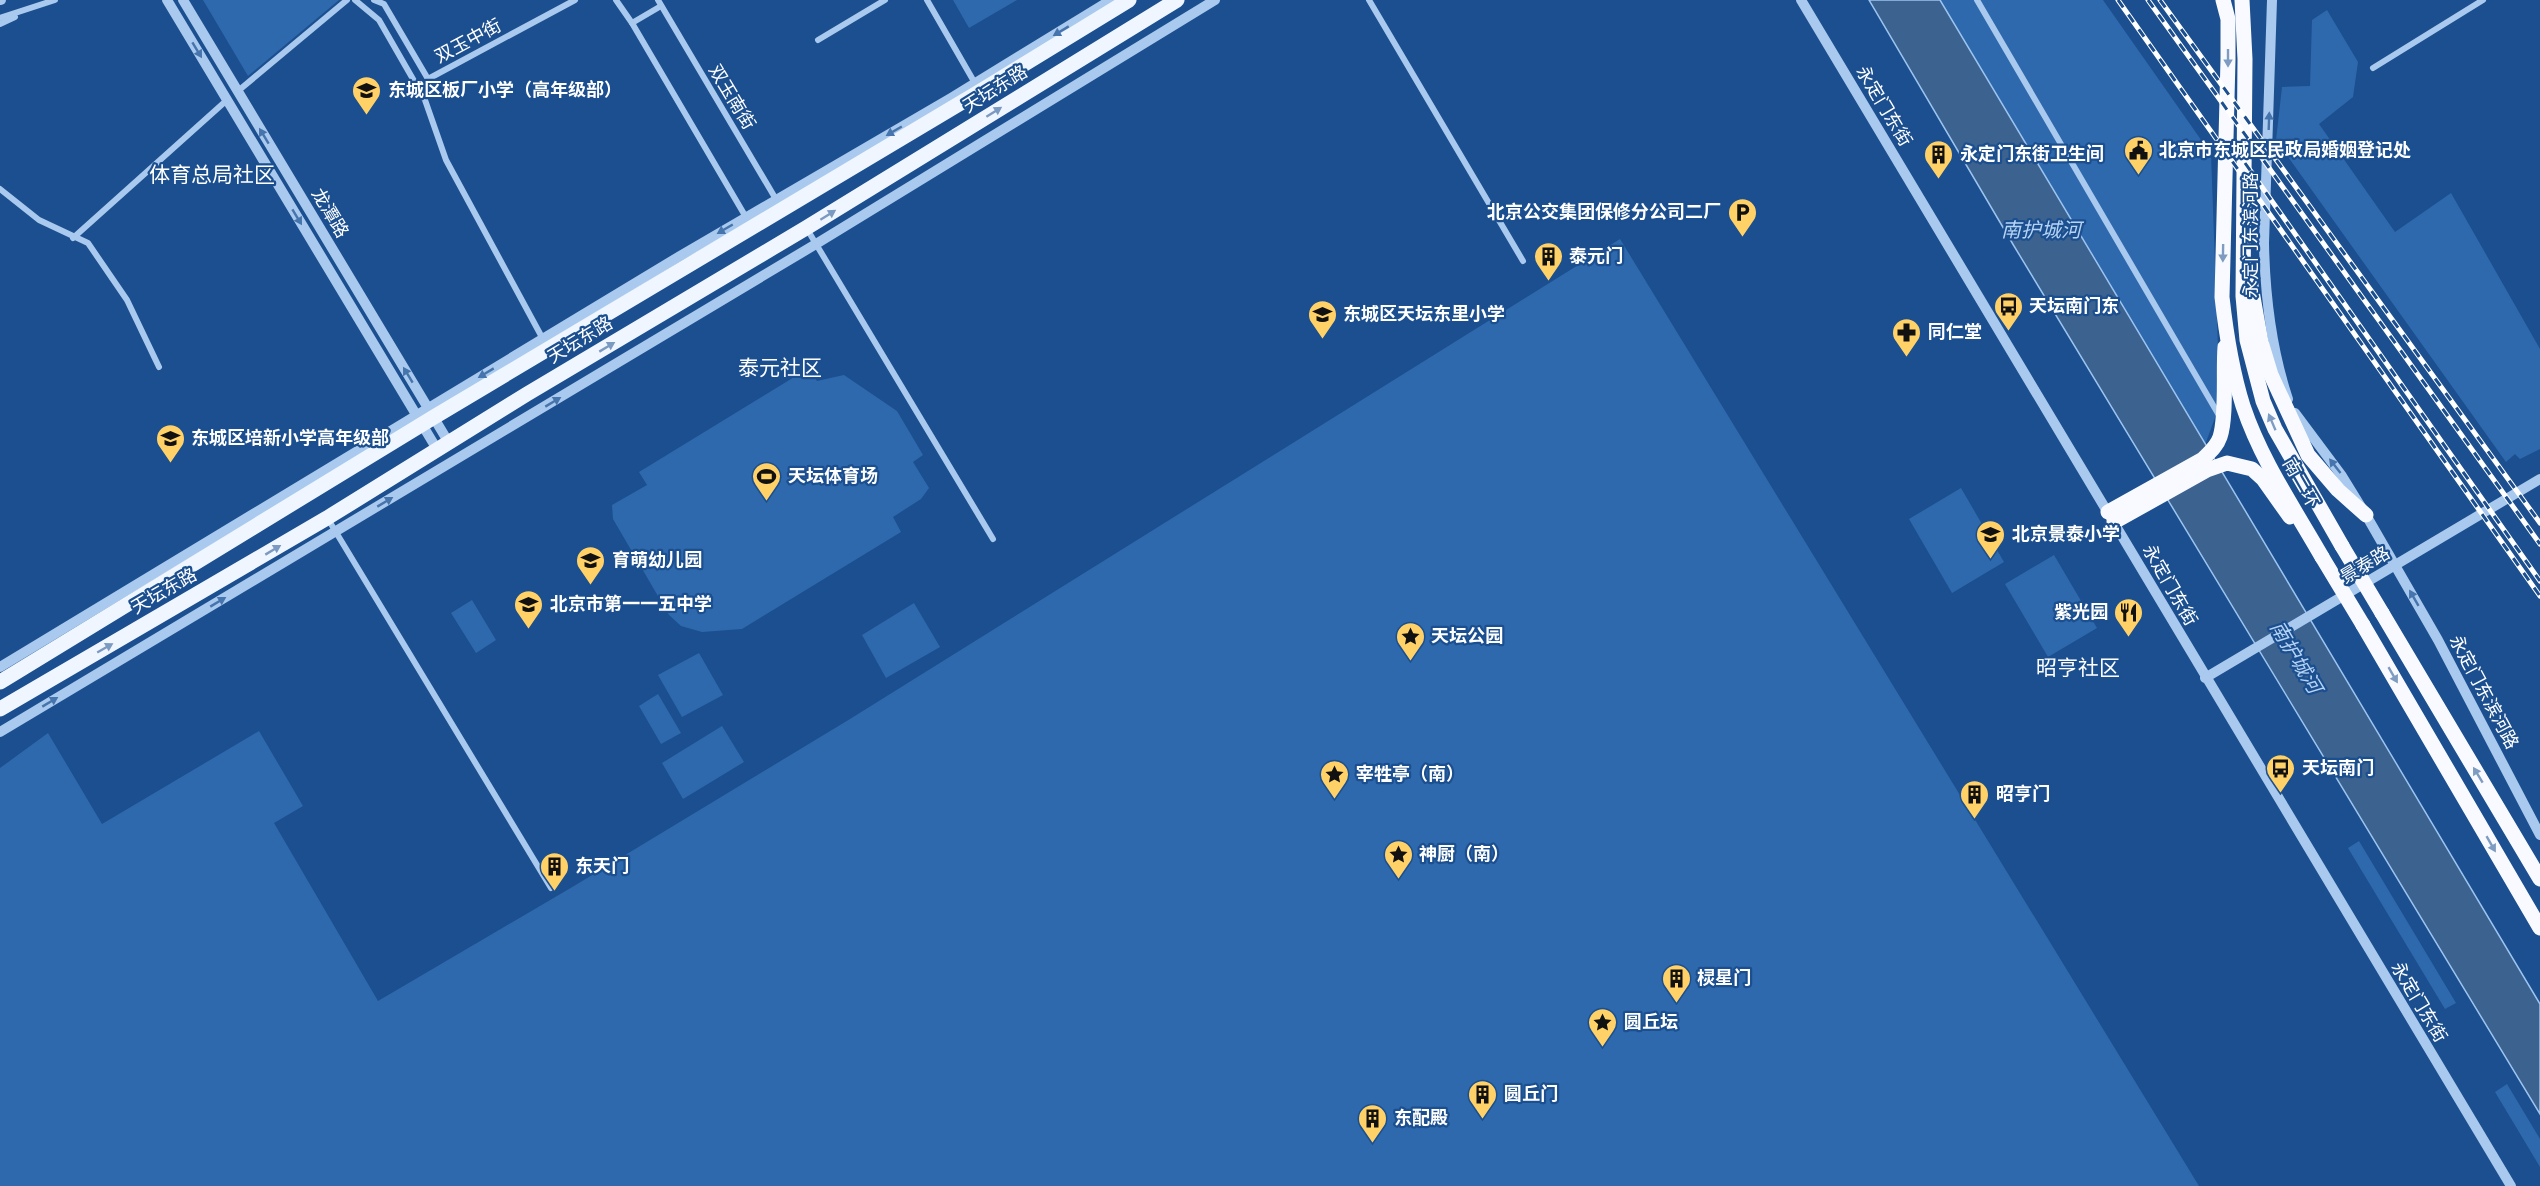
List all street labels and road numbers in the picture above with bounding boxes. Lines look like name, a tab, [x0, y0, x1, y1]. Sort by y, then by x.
street label: 双玉中街	[431, 14, 504, 67]
street label: 双玉南街	[705, 60, 761, 133]
street label: 天坛东路	[958, 60, 1031, 117]
street label: 永定门东街	[1852, 61, 1917, 150]
street label: 永定门东滨河路	[2239, 172, 2261, 298]
street label: 龙潭路	[308, 184, 354, 241]
street label: 天坛东路	[543, 311, 616, 367]
street label: 南二环	[2279, 454, 2325, 511]
street label: 永定门东街	[2139, 540, 2203, 629]
street label: 景泰路	[2336, 541, 2393, 587]
street label: 天坛东路	[127, 563, 200, 618]
street label: 永定门东滨河路	[2446, 631, 2524, 752]
street label: 永定门东街	[2387, 957, 2452, 1046]

